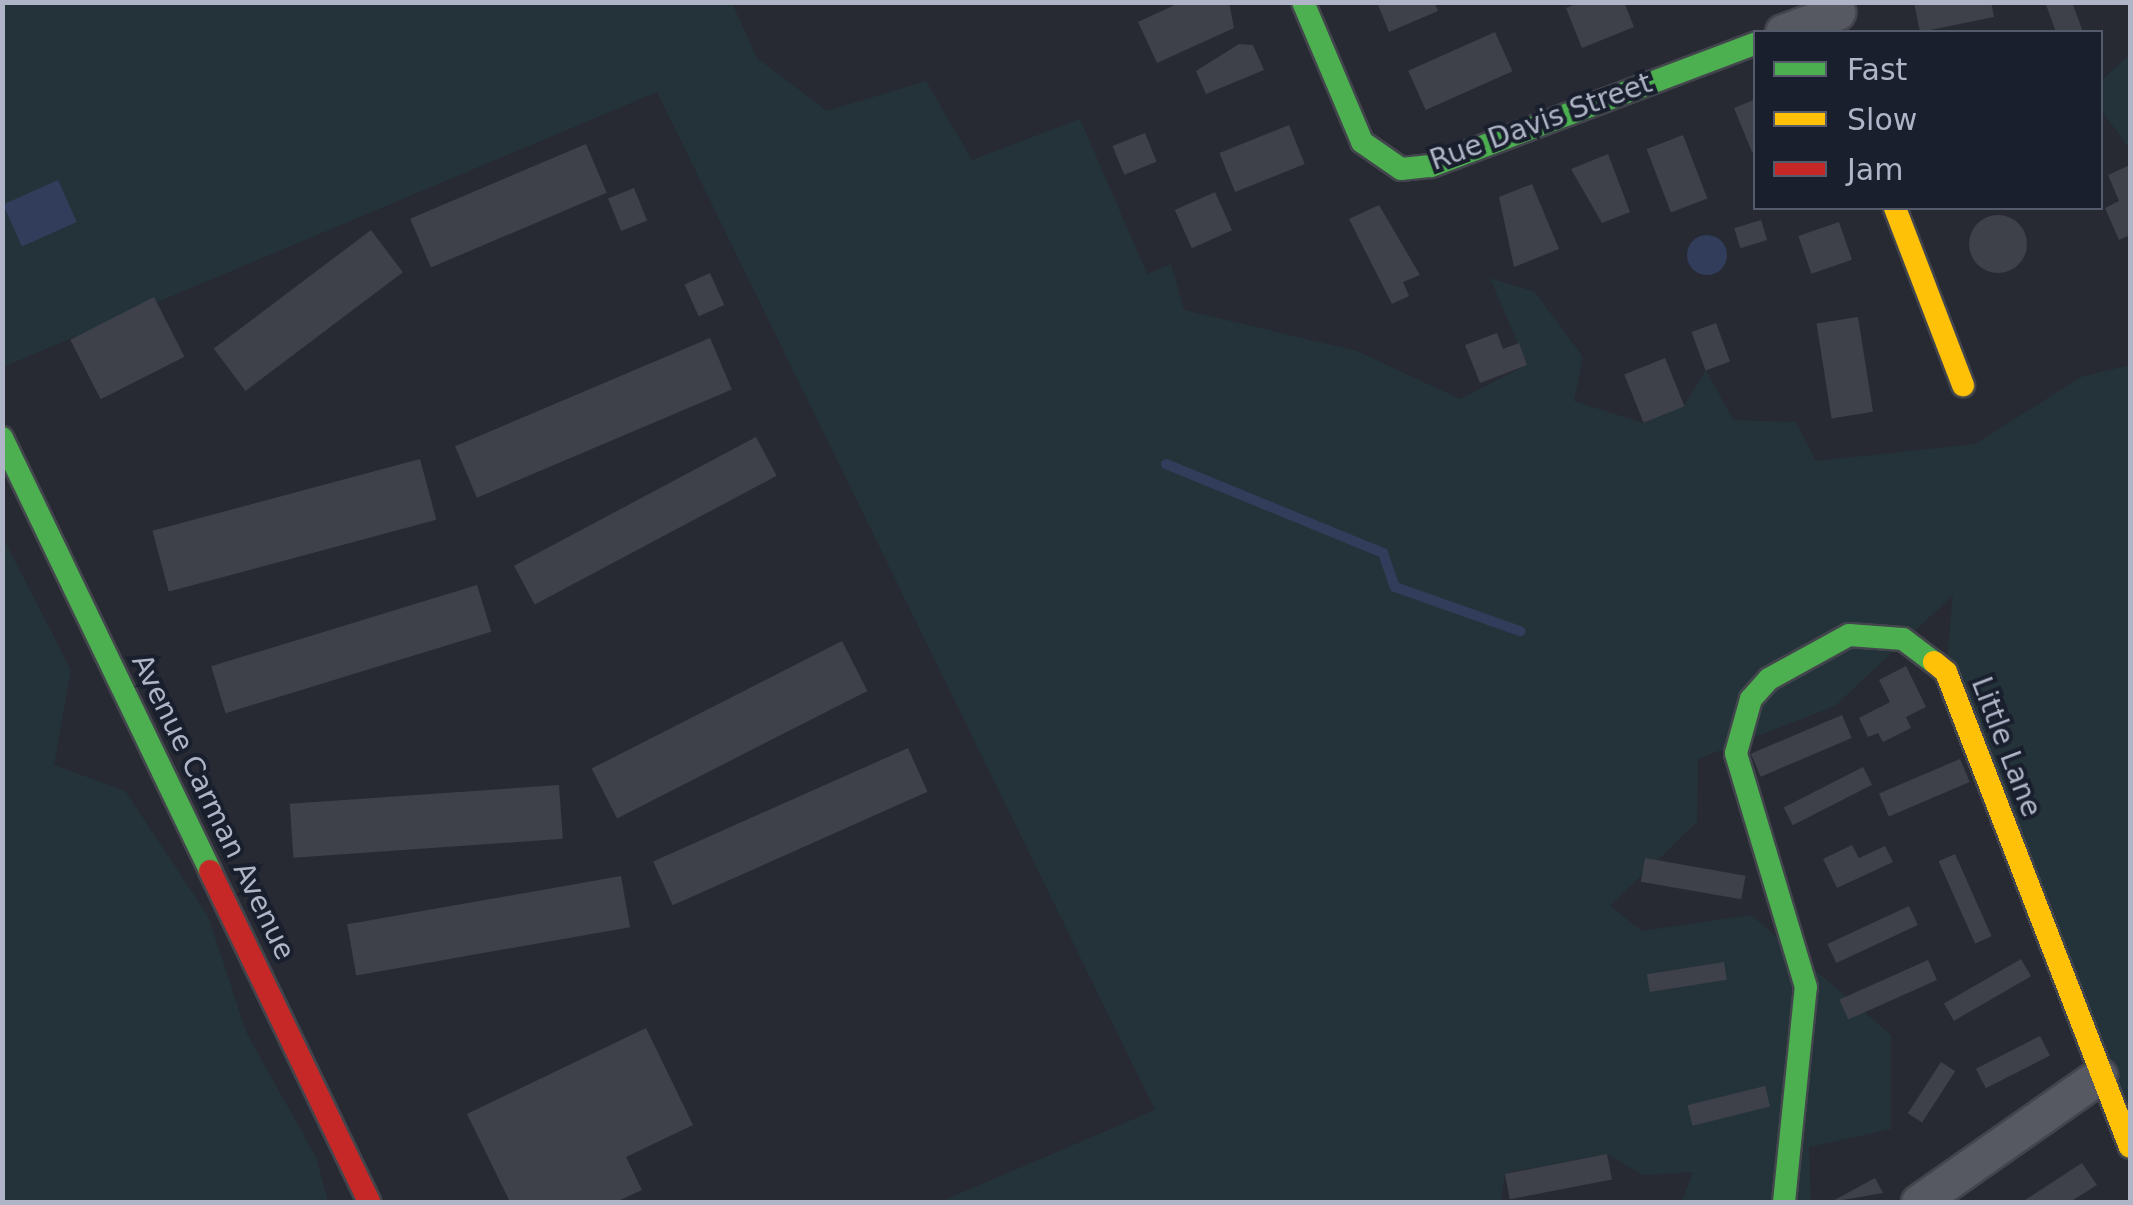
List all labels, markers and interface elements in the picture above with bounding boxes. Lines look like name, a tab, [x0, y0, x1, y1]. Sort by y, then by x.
legend	[1753, 30, 2103, 210]
text: Fast	[1847, 52, 1907, 87]
street label: Rue Davis Street	[1425, 66, 1657, 178]
text: Slow	[1847, 102, 1917, 137]
text: Jam	[1847, 152, 1903, 187]
street label: Avenue Carman Avenue	[124, 649, 302, 965]
street label: Little Lane	[1964, 672, 2048, 822]

